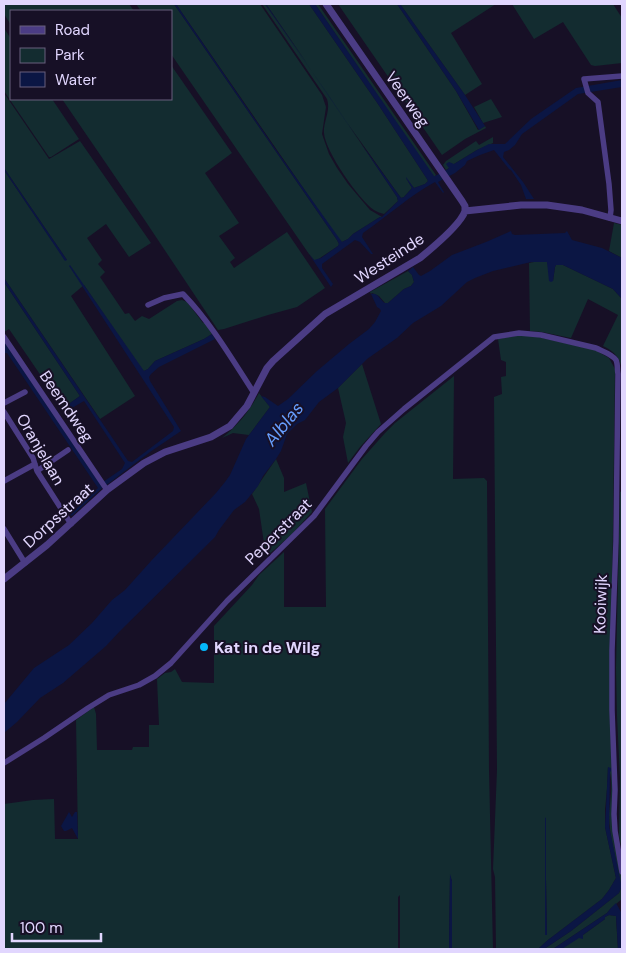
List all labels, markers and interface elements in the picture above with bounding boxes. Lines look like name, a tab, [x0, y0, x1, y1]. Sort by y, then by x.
legend	[10, 10, 172, 100]
text: Road	[55, 20, 90, 40]
text: Park	[55, 45, 85, 65]
street label: Veerweg	[381, 67, 434, 131]
text: Water	[55, 70, 97, 90]
street label: Westeinde	[351, 228, 428, 289]
street label: Beemdweg	[35, 366, 98, 446]
water label: Alblas	[258, 397, 309, 452]
street label: Oranjelaan	[12, 410, 69, 489]
street label: Dorpsstraat	[19, 478, 98, 553]
street label: Peperstraat	[240, 493, 316, 569]
street label: Kooiwijk	[589, 574, 612, 634]
place label: Kat in de Wilg	[214, 637, 320, 658]
marker: Kat in de Wilg	[198, 641, 210, 653]
scale bar	[12, 910, 101, 942]
text: 100 m	[20, 918, 63, 938]

